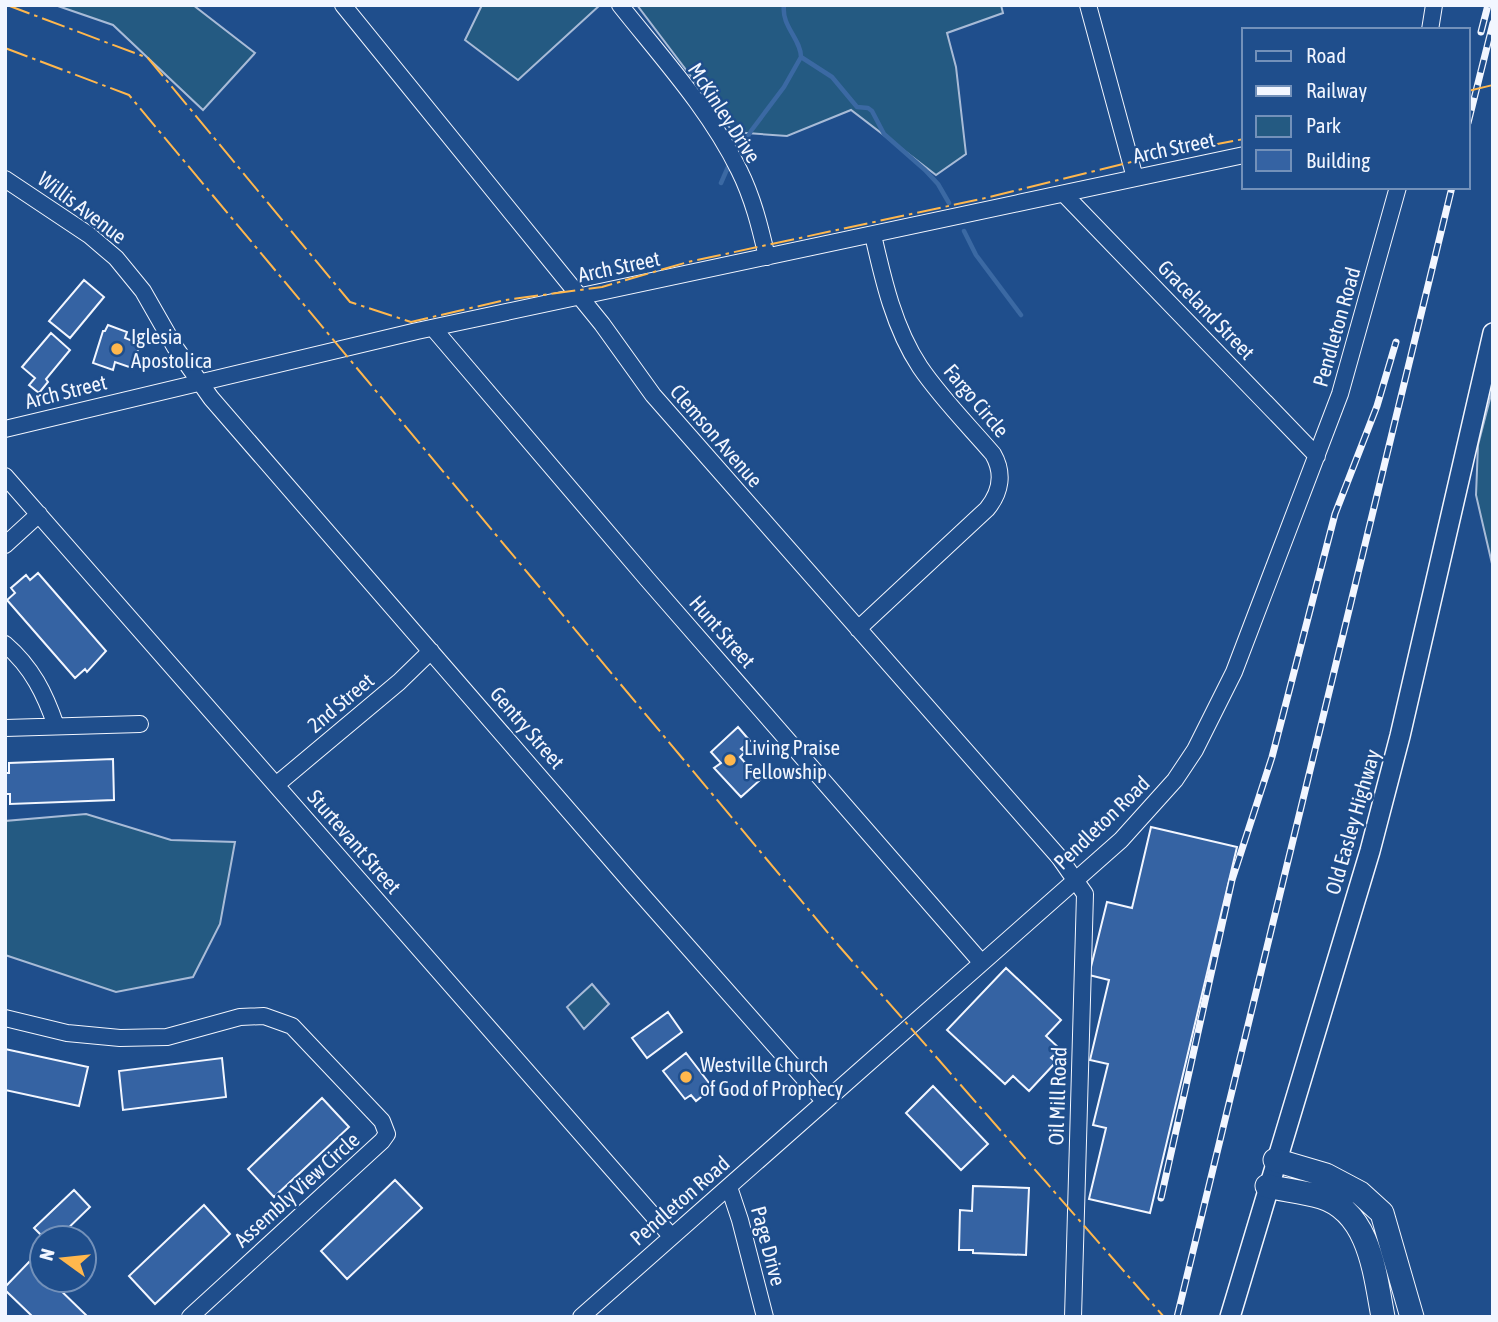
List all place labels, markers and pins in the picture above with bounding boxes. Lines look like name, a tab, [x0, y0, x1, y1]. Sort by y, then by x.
place label: Iglesia Apostolica	[131, 324, 212, 372]
marker: Iglesia Apostolica	[109, 341, 125, 357]
place label: Living Praise Fellowship	[744, 735, 840, 783]
marker: Living Praise Fellowship	[722, 752, 738, 768]
place label: Westville Church of God of Prophecy	[700, 1052, 844, 1100]
marker: Westville Church of God of Prophecy	[678, 1069, 694, 1085]

